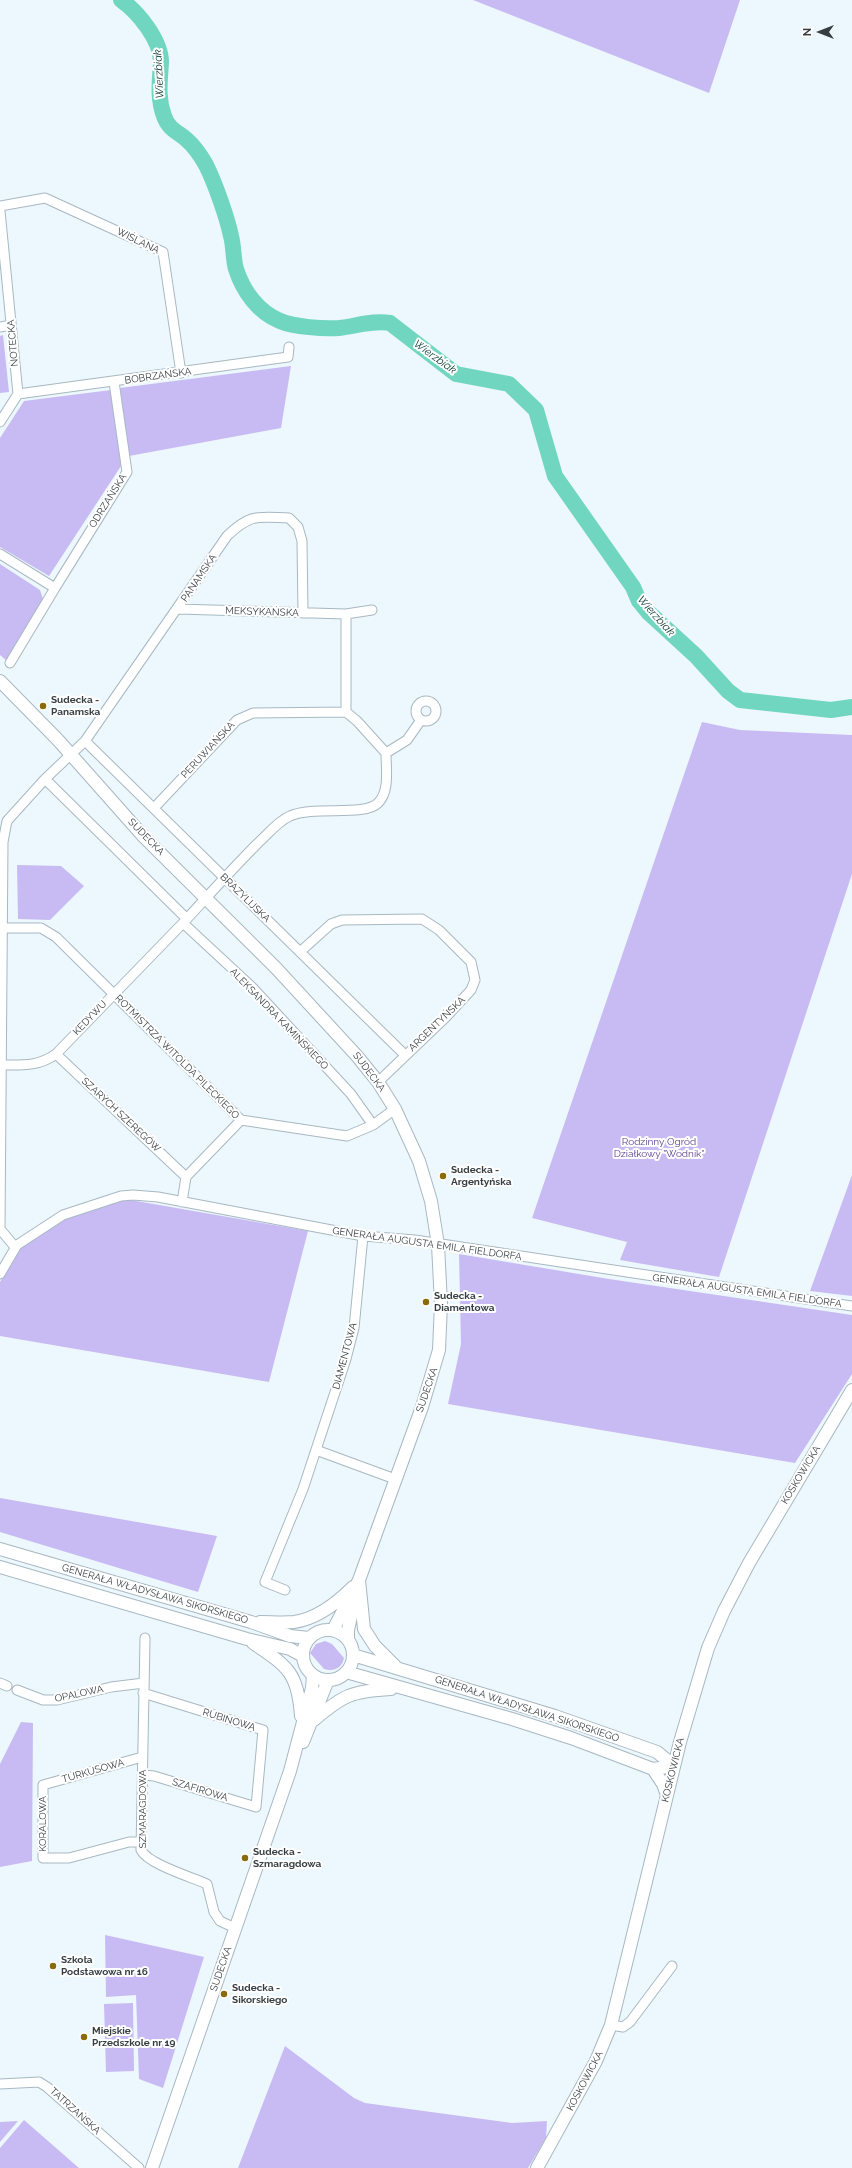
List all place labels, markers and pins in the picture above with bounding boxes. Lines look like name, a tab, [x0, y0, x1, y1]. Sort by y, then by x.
place label: Sudecka - Panamska	[51, 694, 100, 718]
marker: Sudecka - Panamska	[38, 701, 48, 711]
place label: Sudecka - Argentyńska	[451, 1164, 511, 1188]
marker: Sudecka - Argentyńska	[438, 1171, 448, 1181]
place label: Sudecka - Diamentowa	[434, 1290, 494, 1314]
marker: Sudecka - Diamentowa	[421, 1297, 431, 1307]
place label: Sudecka - Szmaragdowa	[253, 1846, 321, 1870]
marker: Sudecka - Szmaragdowa	[240, 1853, 250, 1863]
place label: Szkoła Podstawowa nr 16	[61, 1954, 148, 1978]
marker: Szkoła Podstawowa nr 16	[48, 1961, 58, 1971]
place label: Sudecka - Sikorskiego	[232, 1982, 287, 2006]
marker: Sudecka - Sikorskiego	[219, 1989, 229, 1999]
place label: Miejskie Przedszkole nr 19	[92, 2025, 175, 2048]
marker: Miejskie Przedszkole nr 19	[79, 2032, 89, 2042]

